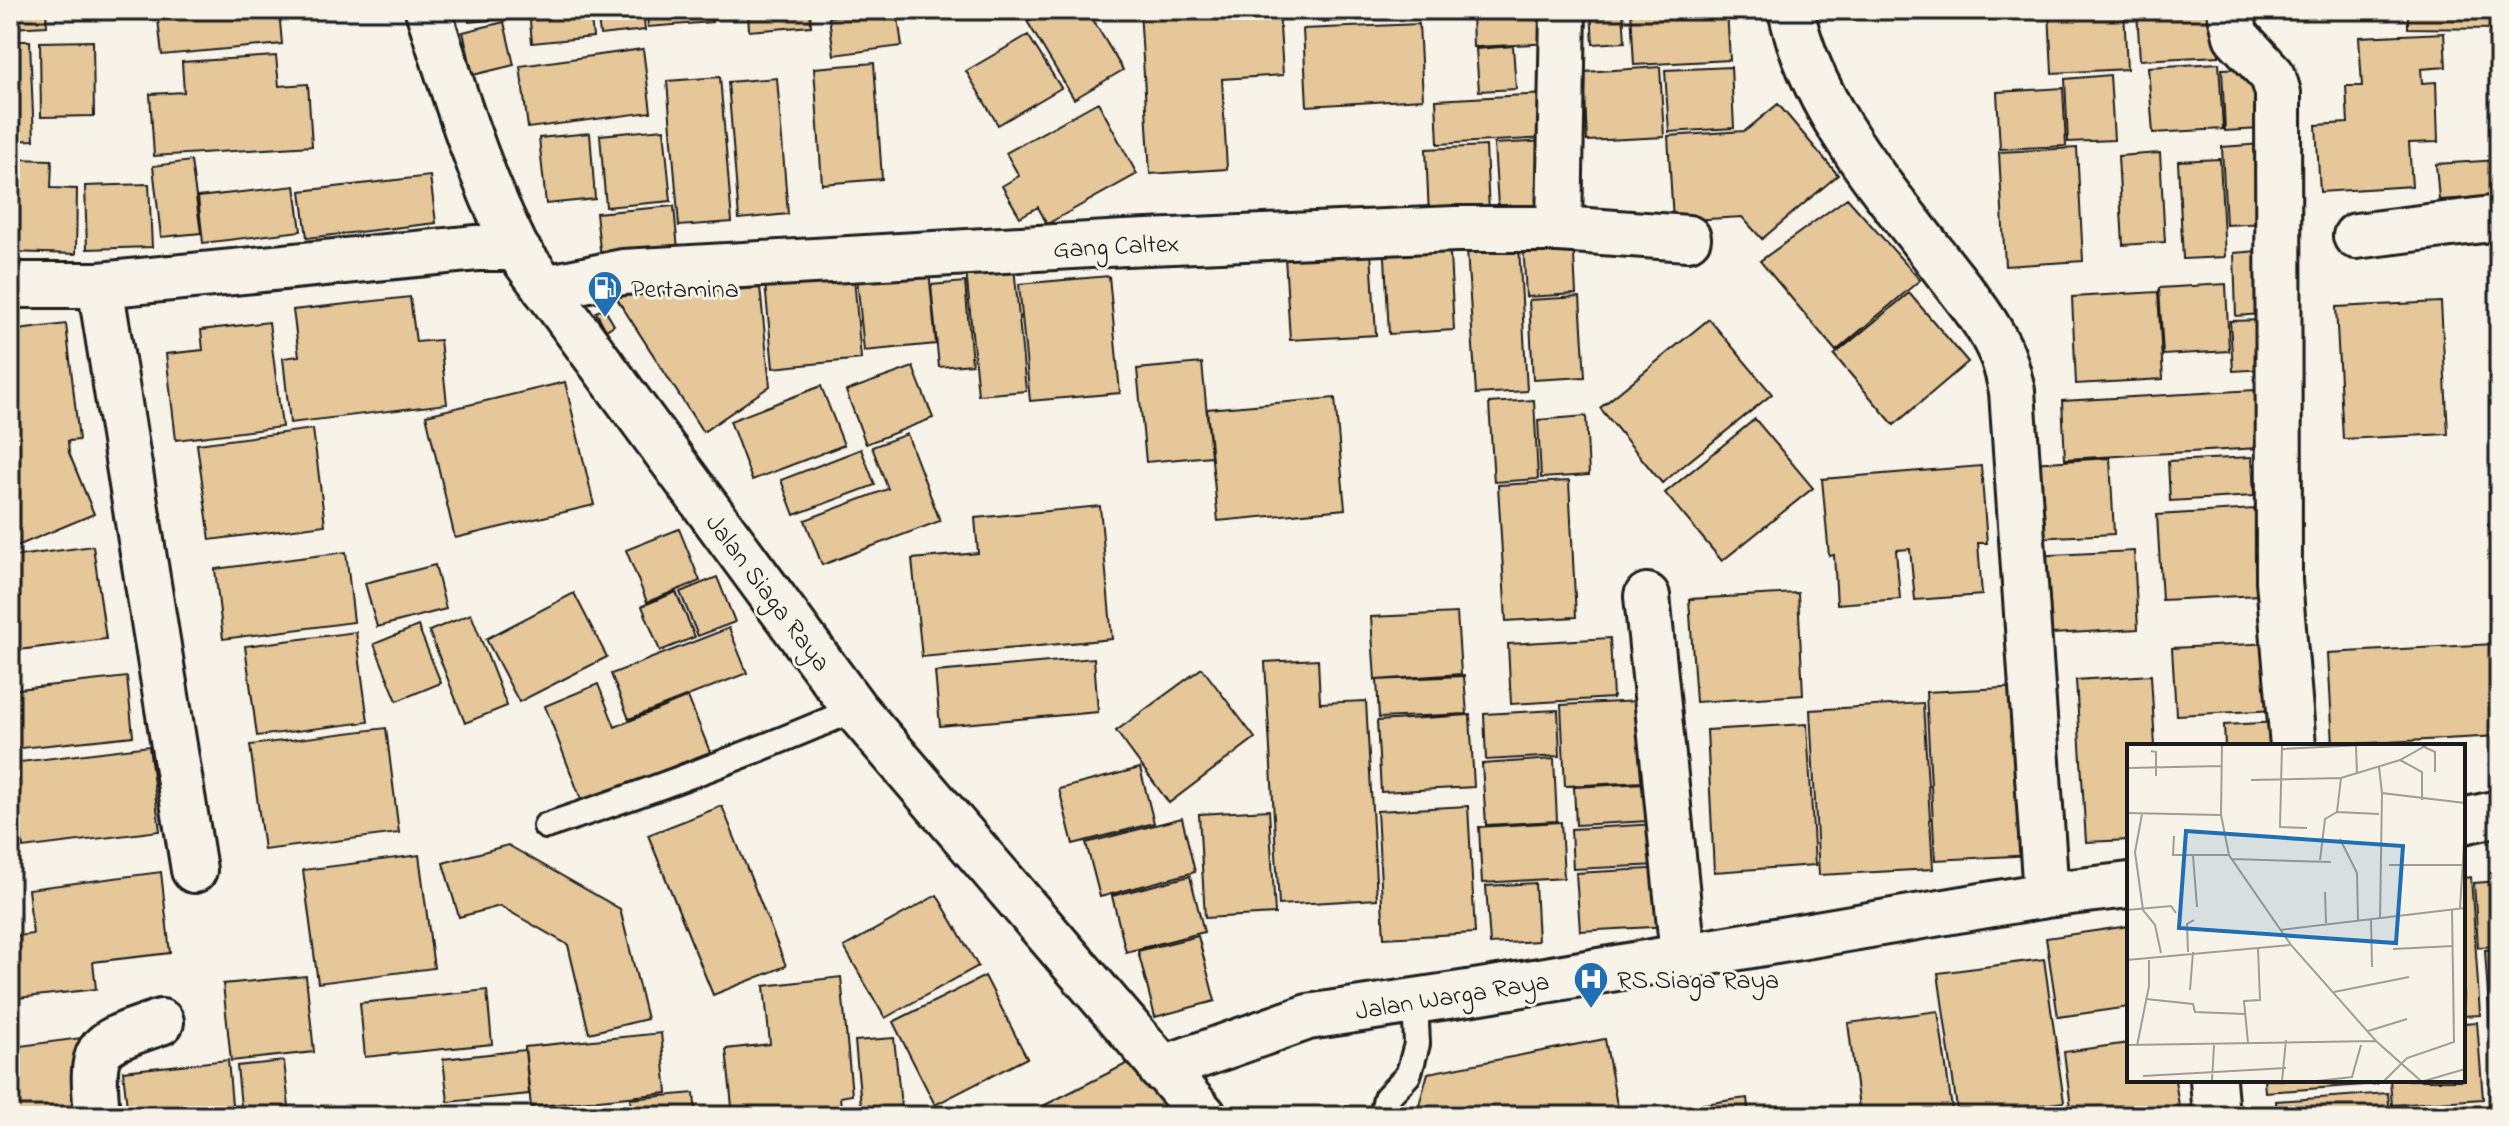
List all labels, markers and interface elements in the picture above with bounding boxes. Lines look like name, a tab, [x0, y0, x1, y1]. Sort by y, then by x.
street label: Gang Caltex	[1052, 226, 1180, 270]
fuel station icon: Pertamina	[586, 269, 624, 319]
place label: Pertamina	[631, 272, 739, 310]
street label: Jalan Siaga Raya	[695, 507, 839, 681]
inset map	[2127, 744, 2465, 1082]
hospital icon: RS Siaga Raya	[1572, 960, 1610, 1010]
place label: RS Siaga Raya	[1617, 963, 1779, 1001]
street label: Jalan Warga Raya	[1353, 964, 1552, 1032]

